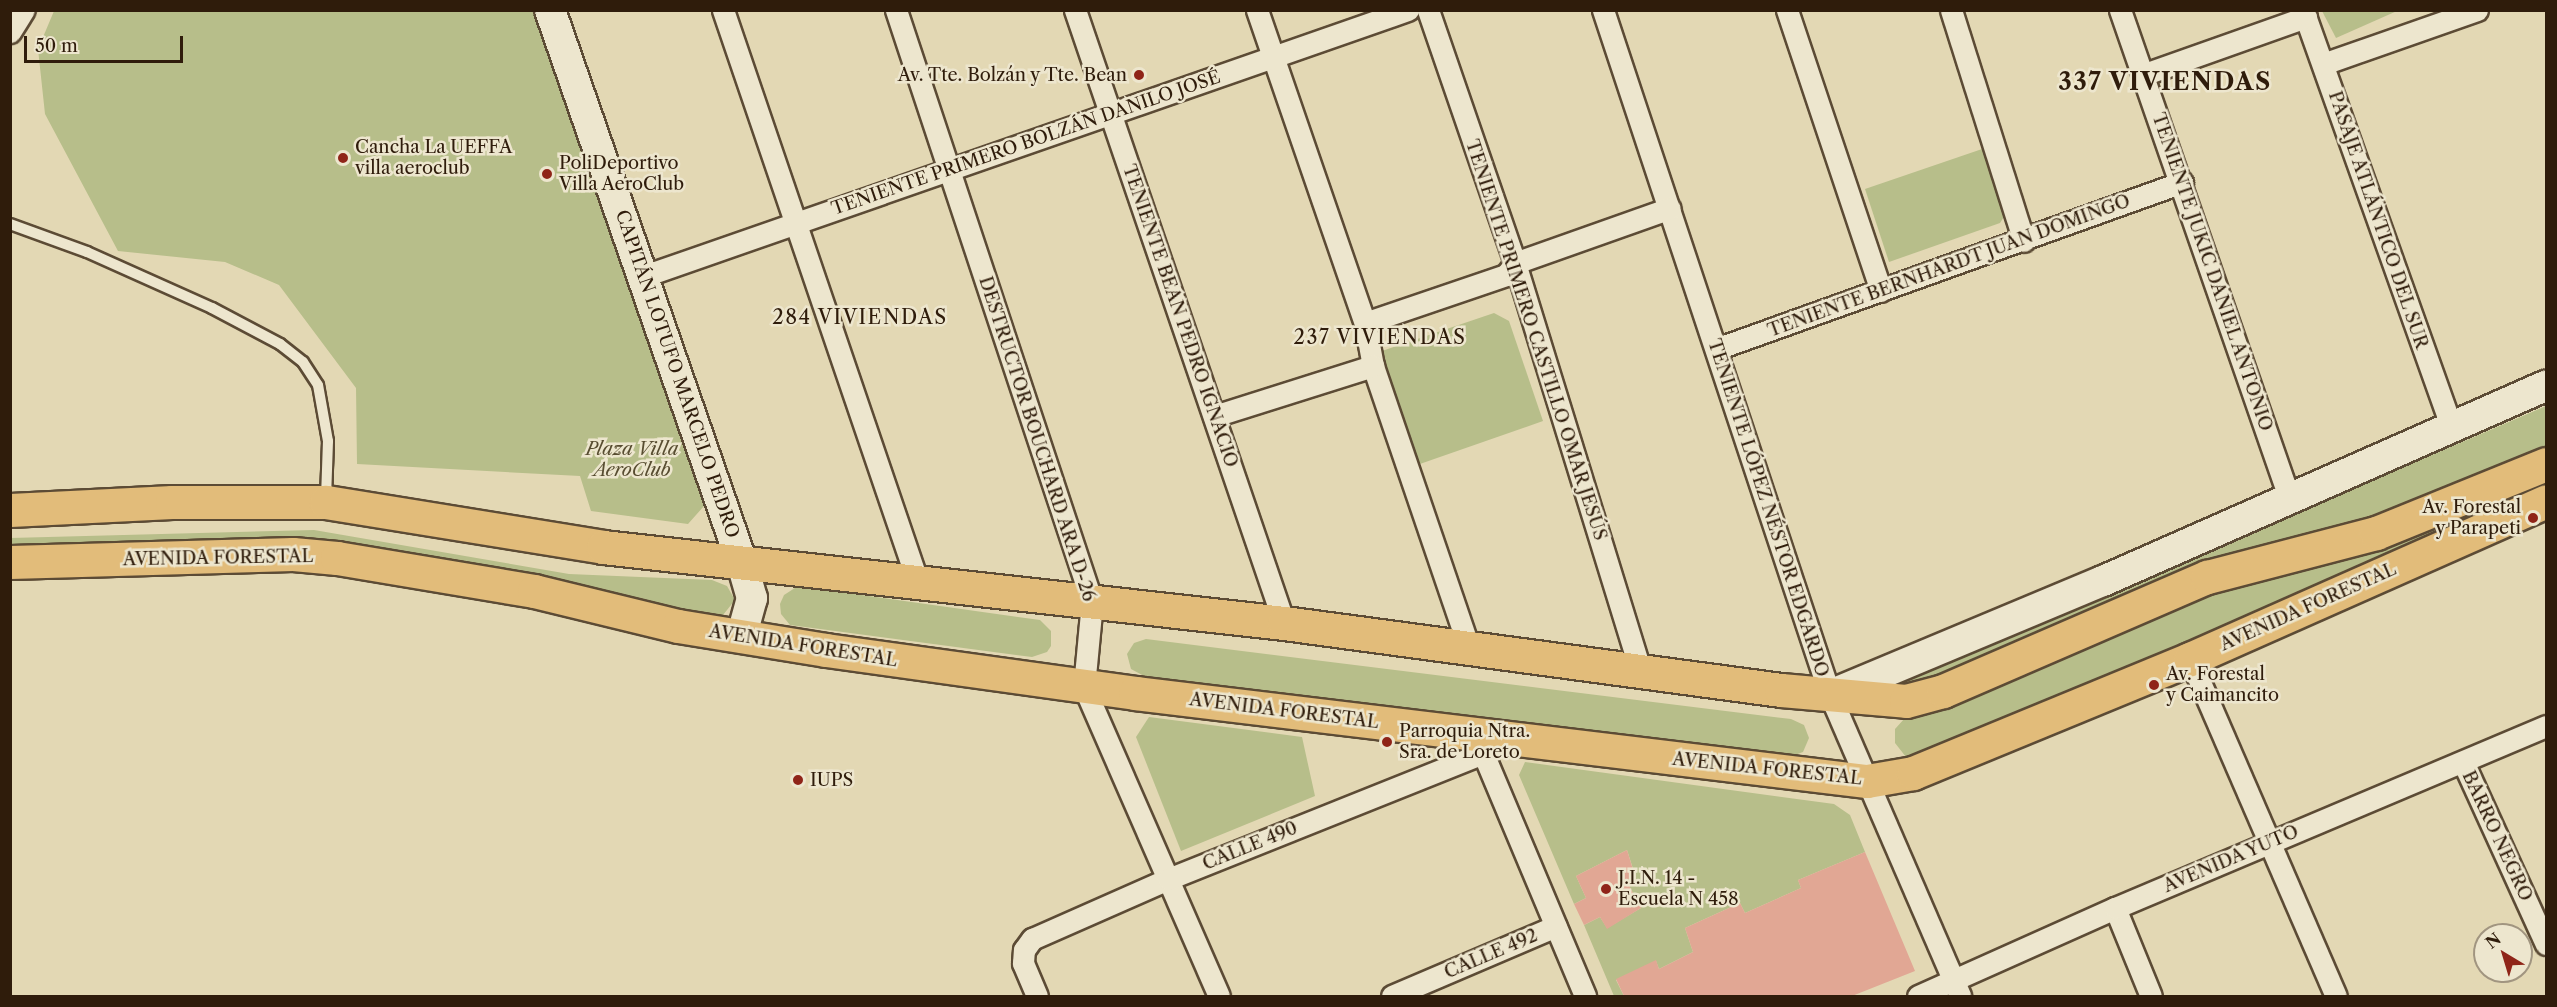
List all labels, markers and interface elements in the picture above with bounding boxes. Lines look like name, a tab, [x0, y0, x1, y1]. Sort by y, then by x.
scale bar	[27, 24, 186, 62]
text: 50 m	[35, 35, 78, 57]
place label: Av. Tte. Bolzán y Tte. Bean	[896, 64, 1127, 86]
street label: TENIENTE PRIMERO BOLZÁN DANILO JOSÉ	[829, 66, 1223, 220]
marker: Av. Tte. Bolzán y Tte. Bean	[1132, 68, 1146, 82]
district label: 337 VIVIENDAS	[2058, 68, 2272, 96]
street label: PASAJE ATLÁNTICO DEL SUR	[2323, 88, 2433, 352]
street label: TENIENTE JUKIC DANIEL ANTONIO	[2147, 110, 2277, 434]
place label: Cancha La UEFFA villa aeroclub	[355, 137, 513, 180]
street label: TENIENTE PRIMERO CASTILLO OMAR JESÚS	[1461, 137, 1611, 543]
marker: Cancha La UEFFA villa aeroclub	[336, 151, 350, 165]
place label: PoliDeportivo Villa AeroClub	[559, 153, 685, 195]
street label: TENIENTE BEAN PEDRO IGNACIO	[1118, 162, 1242, 470]
marker: PoliDeportivo Villa AeroClub	[540, 167, 554, 181]
street label: TENIENTE BERNHARDT JUAN DOMINGO	[1765, 190, 2133, 342]
street label: CAPITÁN LOTUFO MARCELO PEDRO	[611, 207, 743, 541]
street label: DESTRUCTOR BOUCHARD ARA D-26	[974, 273, 1100, 605]
district label: 284 VIVIENDAS	[772, 305, 948, 329]
district label: 237 VIVIENDAS	[1293, 325, 1467, 349]
street label: TENIENTE LÓPEZ NÉSTOR EDGARDO	[1703, 336, 1833, 680]
park label: Plaza Villa AeroClub	[586, 439, 678, 482]
place label: Av. Forestal y Parapeti	[2422, 497, 2521, 540]
marker: Av. Forestal y Parapeti	[2526, 511, 2540, 525]
street label: AVENIDA FORESTAL	[122, 546, 314, 570]
street label: AVENIDA FORESTAL	[2216, 558, 2400, 656]
street label: AVENIDA FORESTAL	[707, 620, 899, 672]
place label: Av. Forestal y Caimancito	[2166, 664, 2280, 706]
marker: Av. Forestal y Caimancito	[2147, 678, 2161, 692]
street label: AVENIDA FORESTAL	[1188, 689, 1380, 733]
place label: Parroquia Ntra. Sra. de Loreto	[1399, 721, 1530, 764]
marker: Parroquia Ntra. Sra. de Loreto	[1380, 735, 1394, 749]
street label: AVENIDA FORESTAL	[1671, 748, 1863, 790]
street label: BARRO NEGRO	[2457, 767, 2537, 905]
place label: IUPS	[810, 769, 853, 791]
marker: IUPS	[791, 773, 805, 787]
street label: CALLE 490	[1199, 817, 1301, 875]
street label: AVENIDA YUTO	[2160, 821, 2302, 897]
place label: J.I.N. 14 - Escuela N 458	[1618, 868, 1739, 910]
marker: J.I.N. 14 - Escuela N 458	[1599, 882, 1613, 896]
north arrow	[2473, 923, 2533, 983]
street label: CALLE 492	[1441, 925, 1541, 983]
text: N	[2482, 928, 2505, 953]

